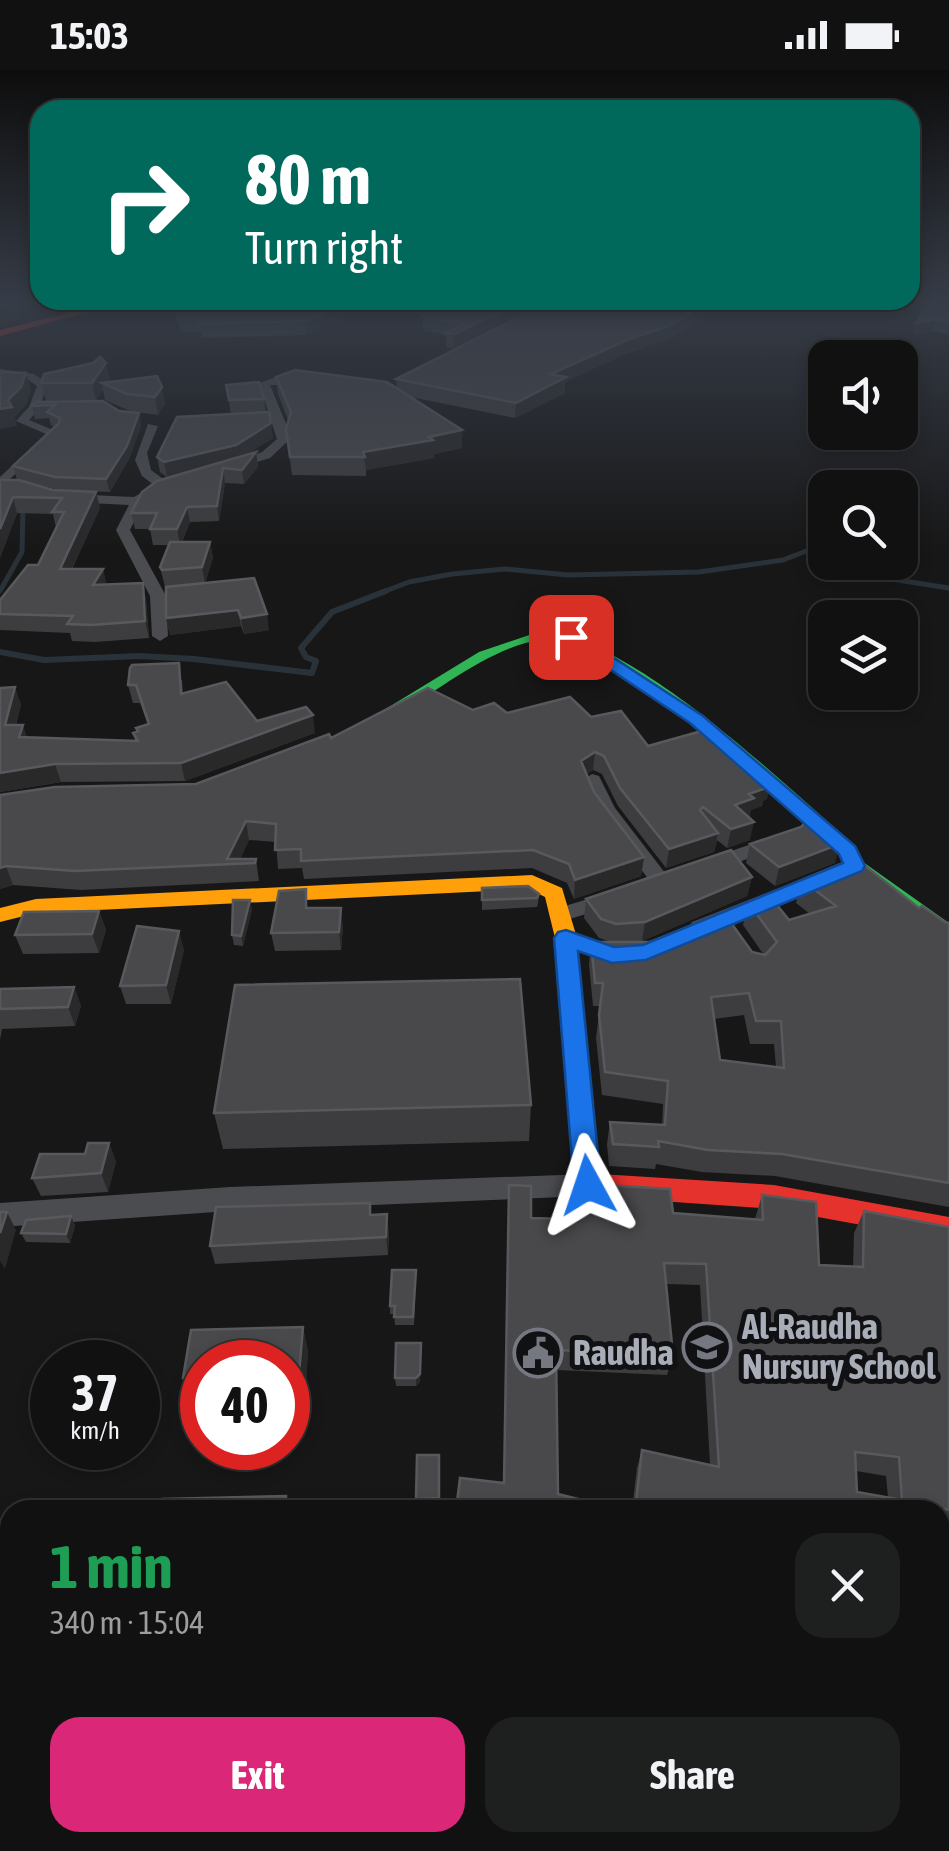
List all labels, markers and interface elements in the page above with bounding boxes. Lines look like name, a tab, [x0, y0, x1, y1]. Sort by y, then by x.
text: 15:03	[50, 14, 129, 57]
text: 80 m	[245, 139, 371, 219]
icon: right	[80, 140, 210, 270]
text: Turn right	[245, 222, 403, 274]
map controls	[808, 340, 918, 710]
button: sound	[808, 340, 918, 450]
button: search	[808, 470, 918, 580]
pin	[529, 595, 614, 680]
button: layers	[808, 600, 918, 710]
icon: arrive	[544, 610, 599, 665]
position arrow	[536, 1133, 640, 1237]
place label: Al-Raudha Nursury School	[741, 1306, 936, 1386]
school or university icon: Al-Raudha Nursury School	[681, 1321, 733, 1373]
public building icon: Raudha	[512, 1327, 564, 1379]
place label: Raudha	[573, 1332, 674, 1372]
speed limit sign: 40	[180, 1340, 310, 1470]
text: 37	[71, 1364, 118, 1422]
text: km/h	[70, 1416, 120, 1444]
text: 1 min	[50, 1532, 173, 1601]
button: close	[795, 1533, 900, 1638]
text: 340 m · 15:04	[50, 1604, 205, 1641]
button: Exit	[50, 1717, 465, 1832]
button: Share	[485, 1717, 900, 1832]

